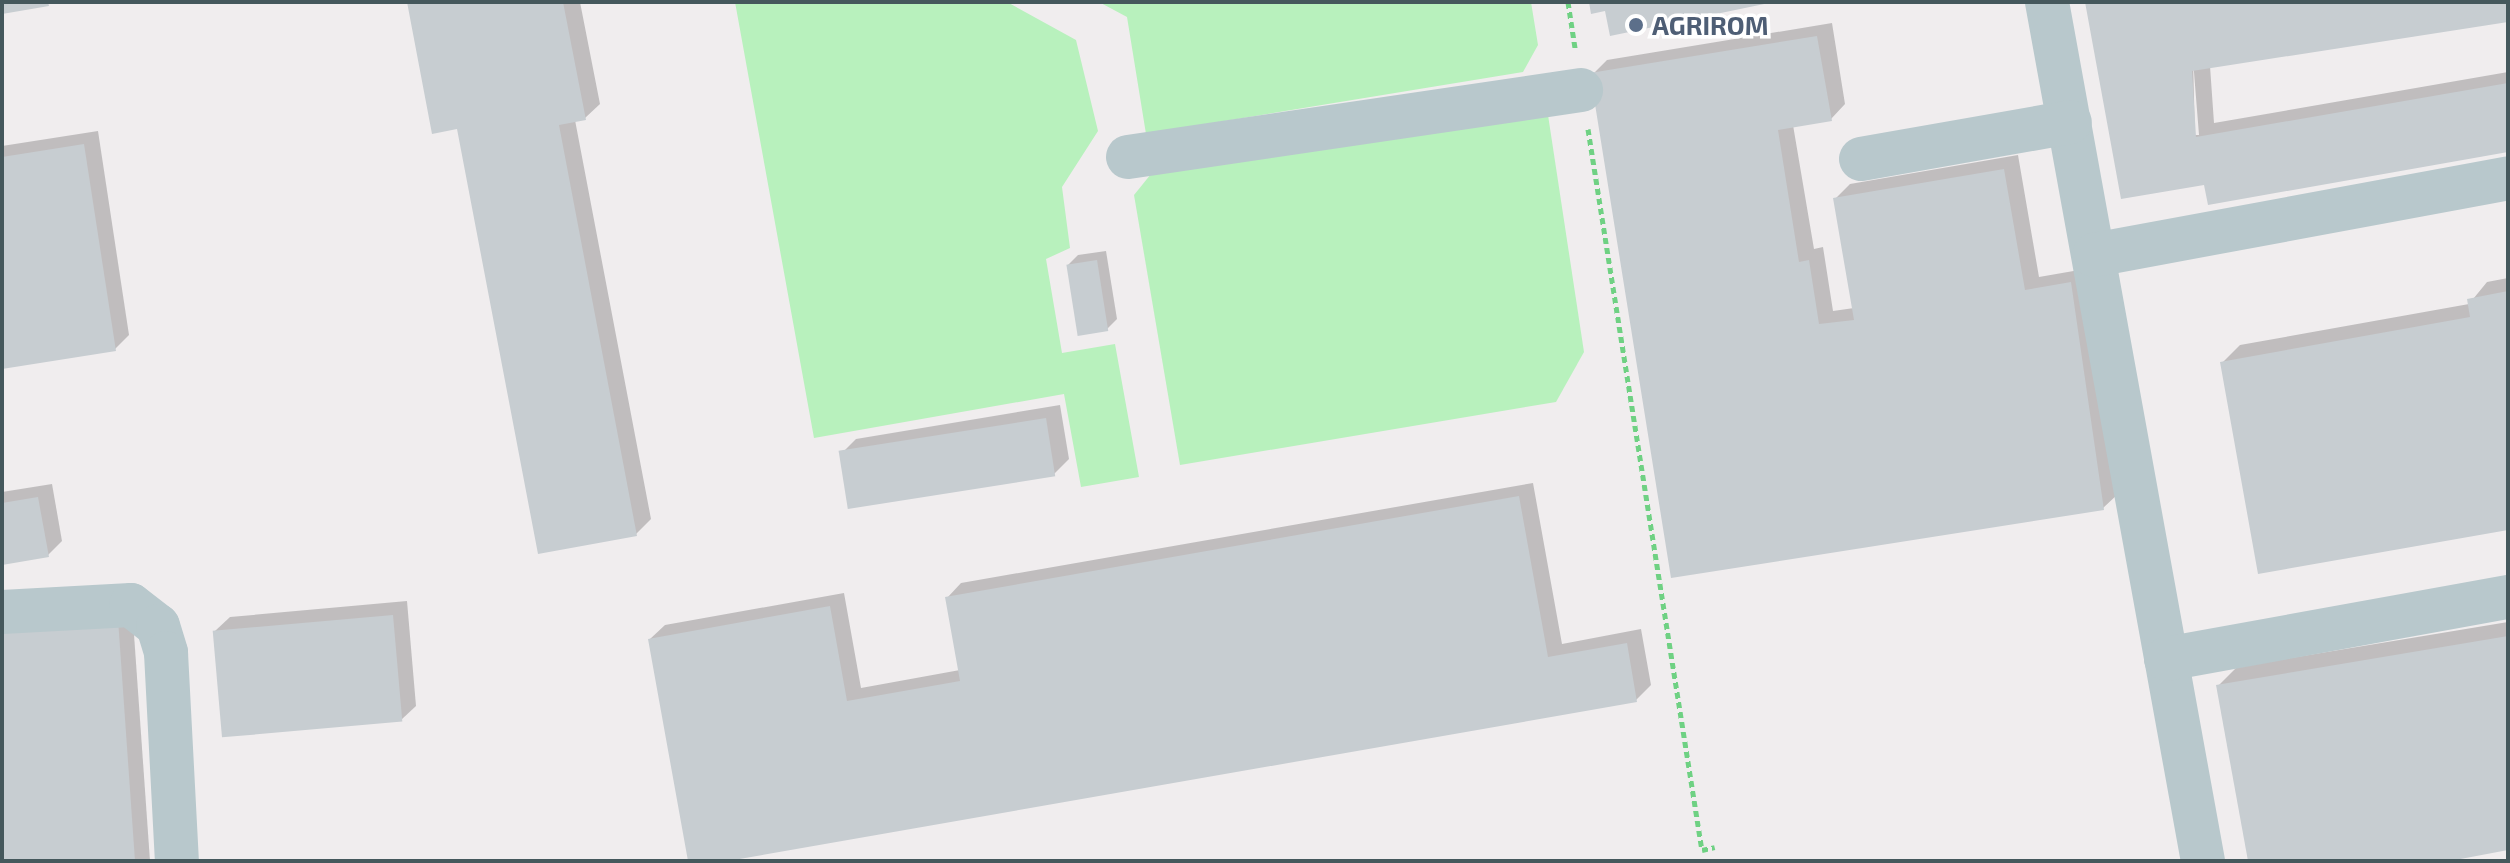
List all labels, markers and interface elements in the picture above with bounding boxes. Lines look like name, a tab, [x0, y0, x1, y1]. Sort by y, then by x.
place label: AGRIROM	[1652, 9, 1769, 41]
marker: AGRIROM	[1627, 16, 1645, 34]

